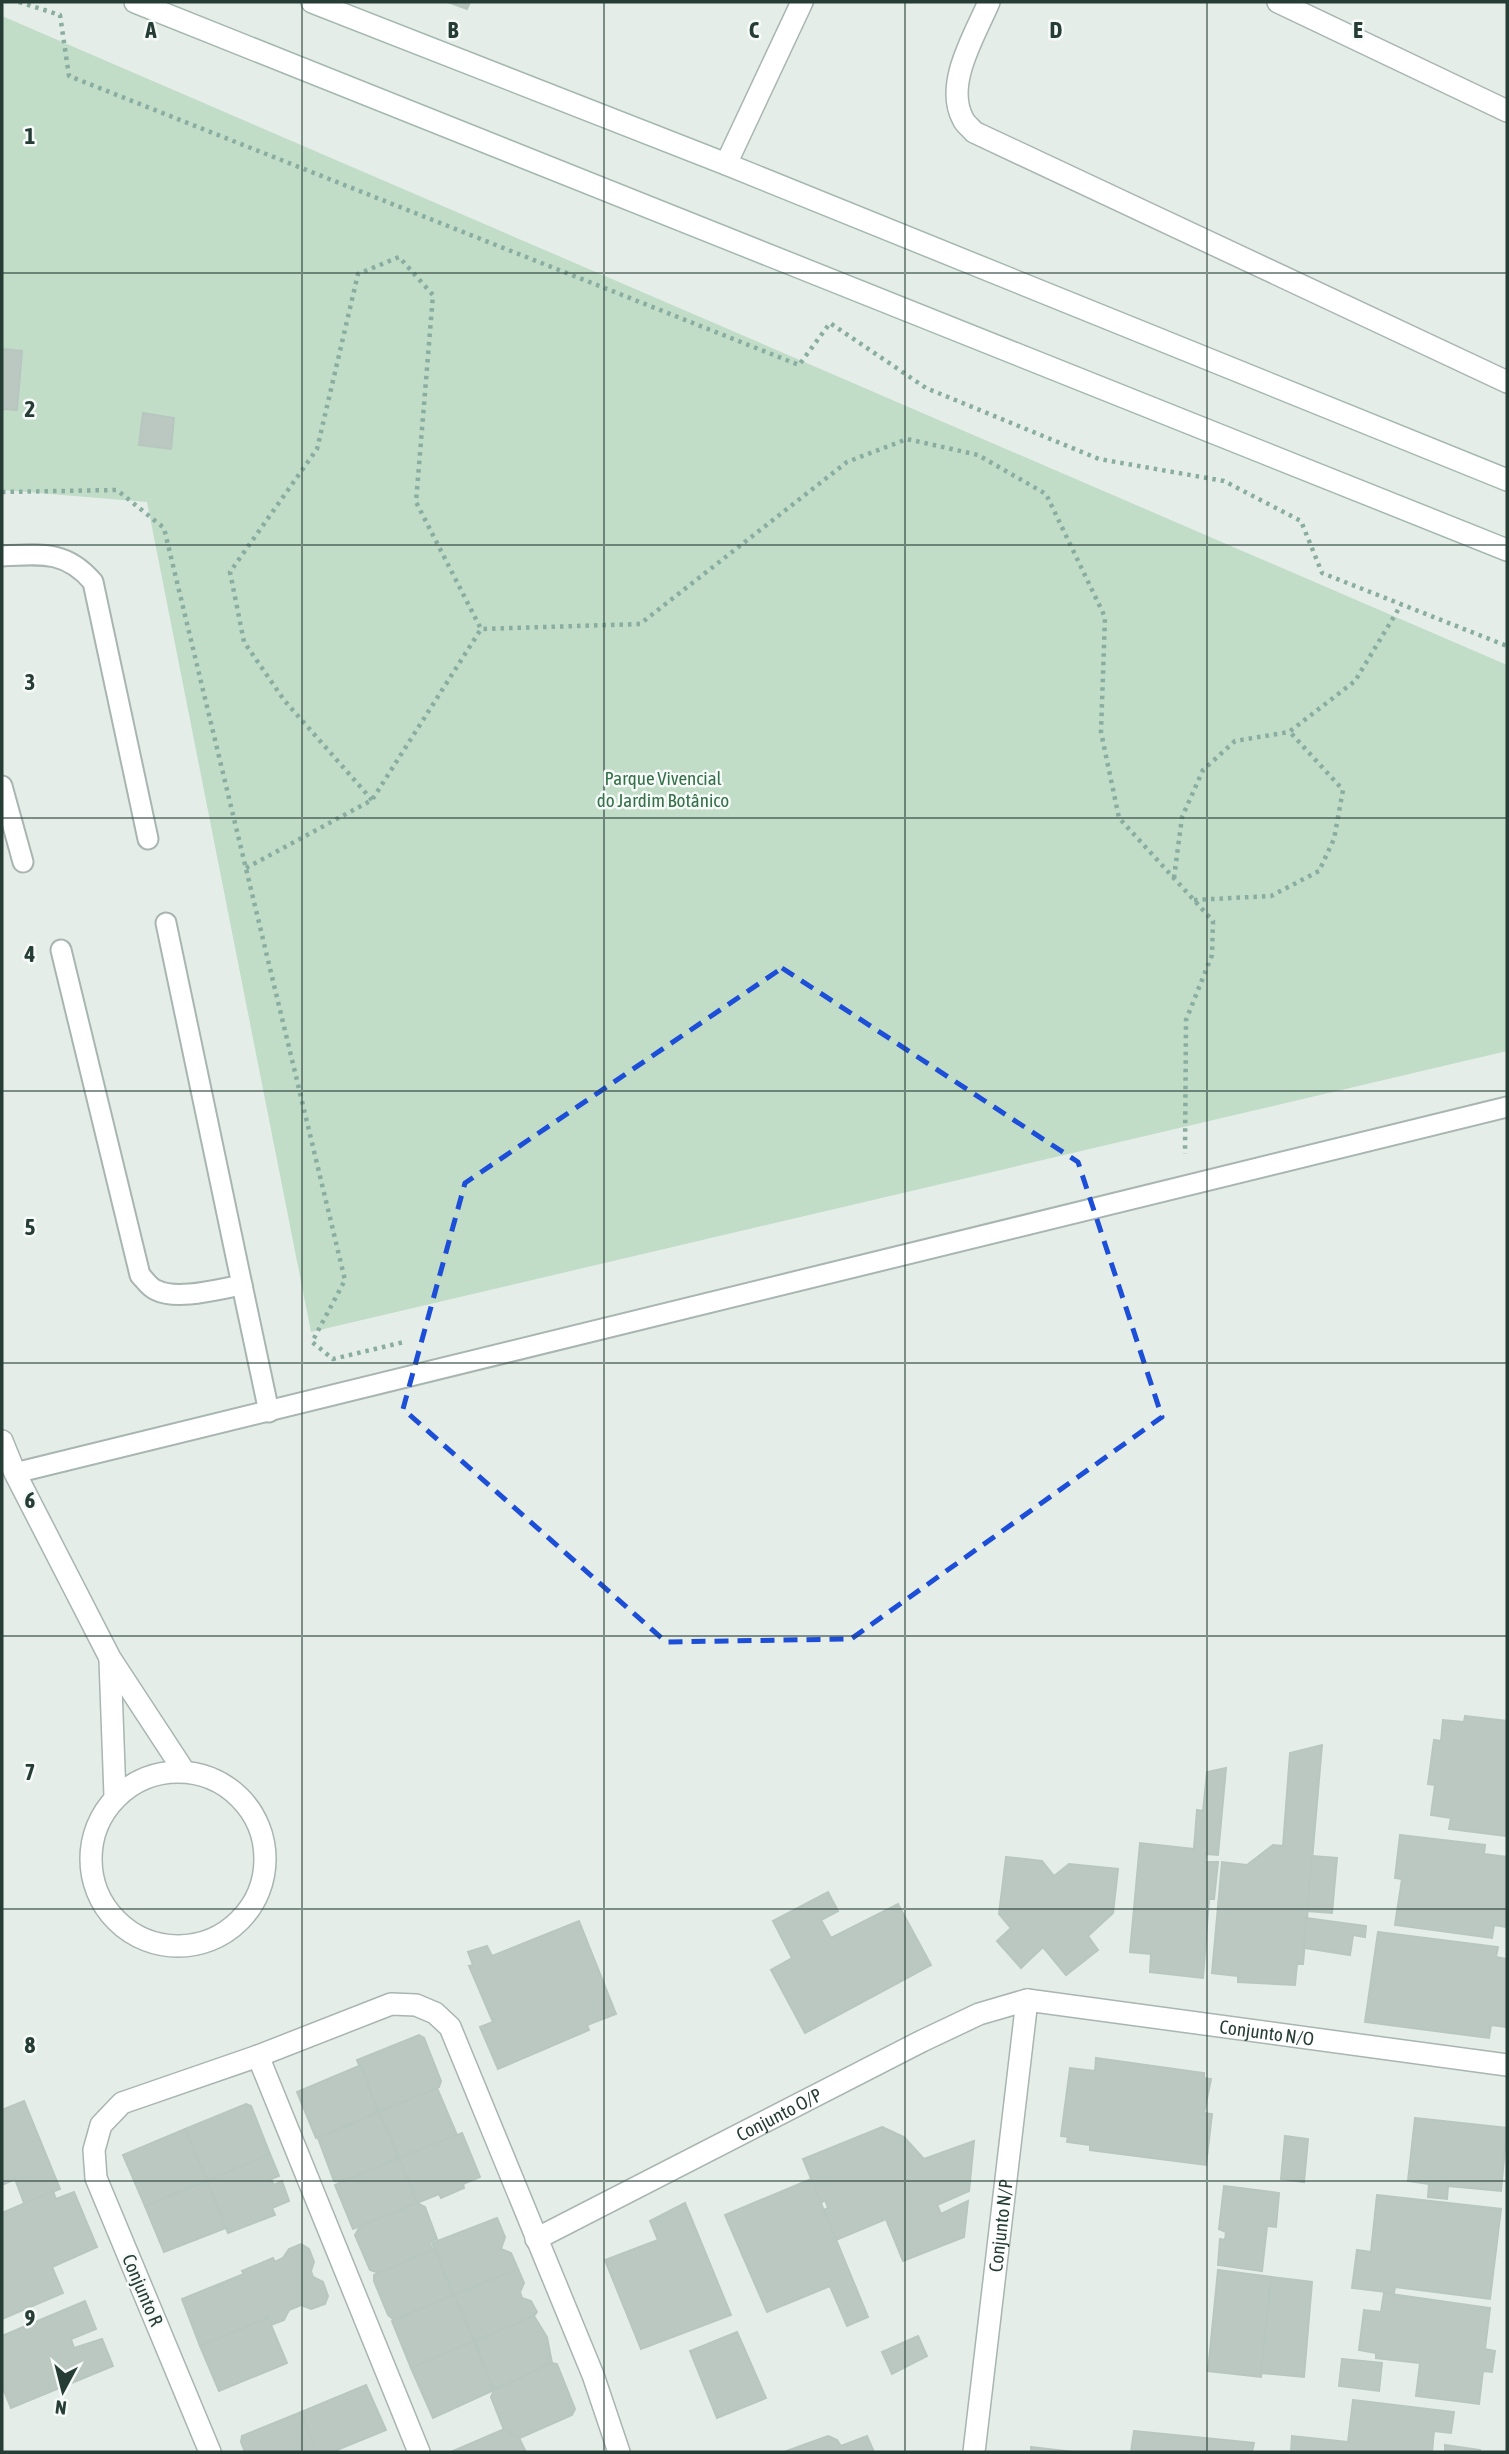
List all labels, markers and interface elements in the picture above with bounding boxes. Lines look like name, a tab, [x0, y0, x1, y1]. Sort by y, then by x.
text: A	[144, 17, 157, 43]
text: B	[448, 17, 459, 43]
text: C	[749, 17, 760, 43]
text: D	[1050, 17, 1063, 43]
text: E	[1353, 17, 1363, 43]
text: 1	[25, 123, 36, 149]
text: 2	[25, 396, 35, 422]
text: 3	[25, 669, 35, 695]
park label: Parque Vivencial do Jardim Botânico	[597, 767, 729, 811]
text: 4	[24, 941, 36, 967]
text: 5	[25, 1214, 36, 1240]
text: 6	[25, 1487, 36, 1513]
text: 7	[25, 1759, 35, 1785]
street label: Conjunto N/O	[1218, 2015, 1316, 2050]
text: 8	[25, 2032, 36, 2058]
street label: Conjunto O/P	[732, 2083, 825, 2145]
street label: Conjunto N/P	[984, 2178, 1017, 2273]
street label: Conjunto R	[118, 2251, 168, 2330]
text: 9	[25, 2305, 36, 2331]
north arrow	[28, 2356, 98, 2426]
text: N	[54, 2396, 68, 2419]

